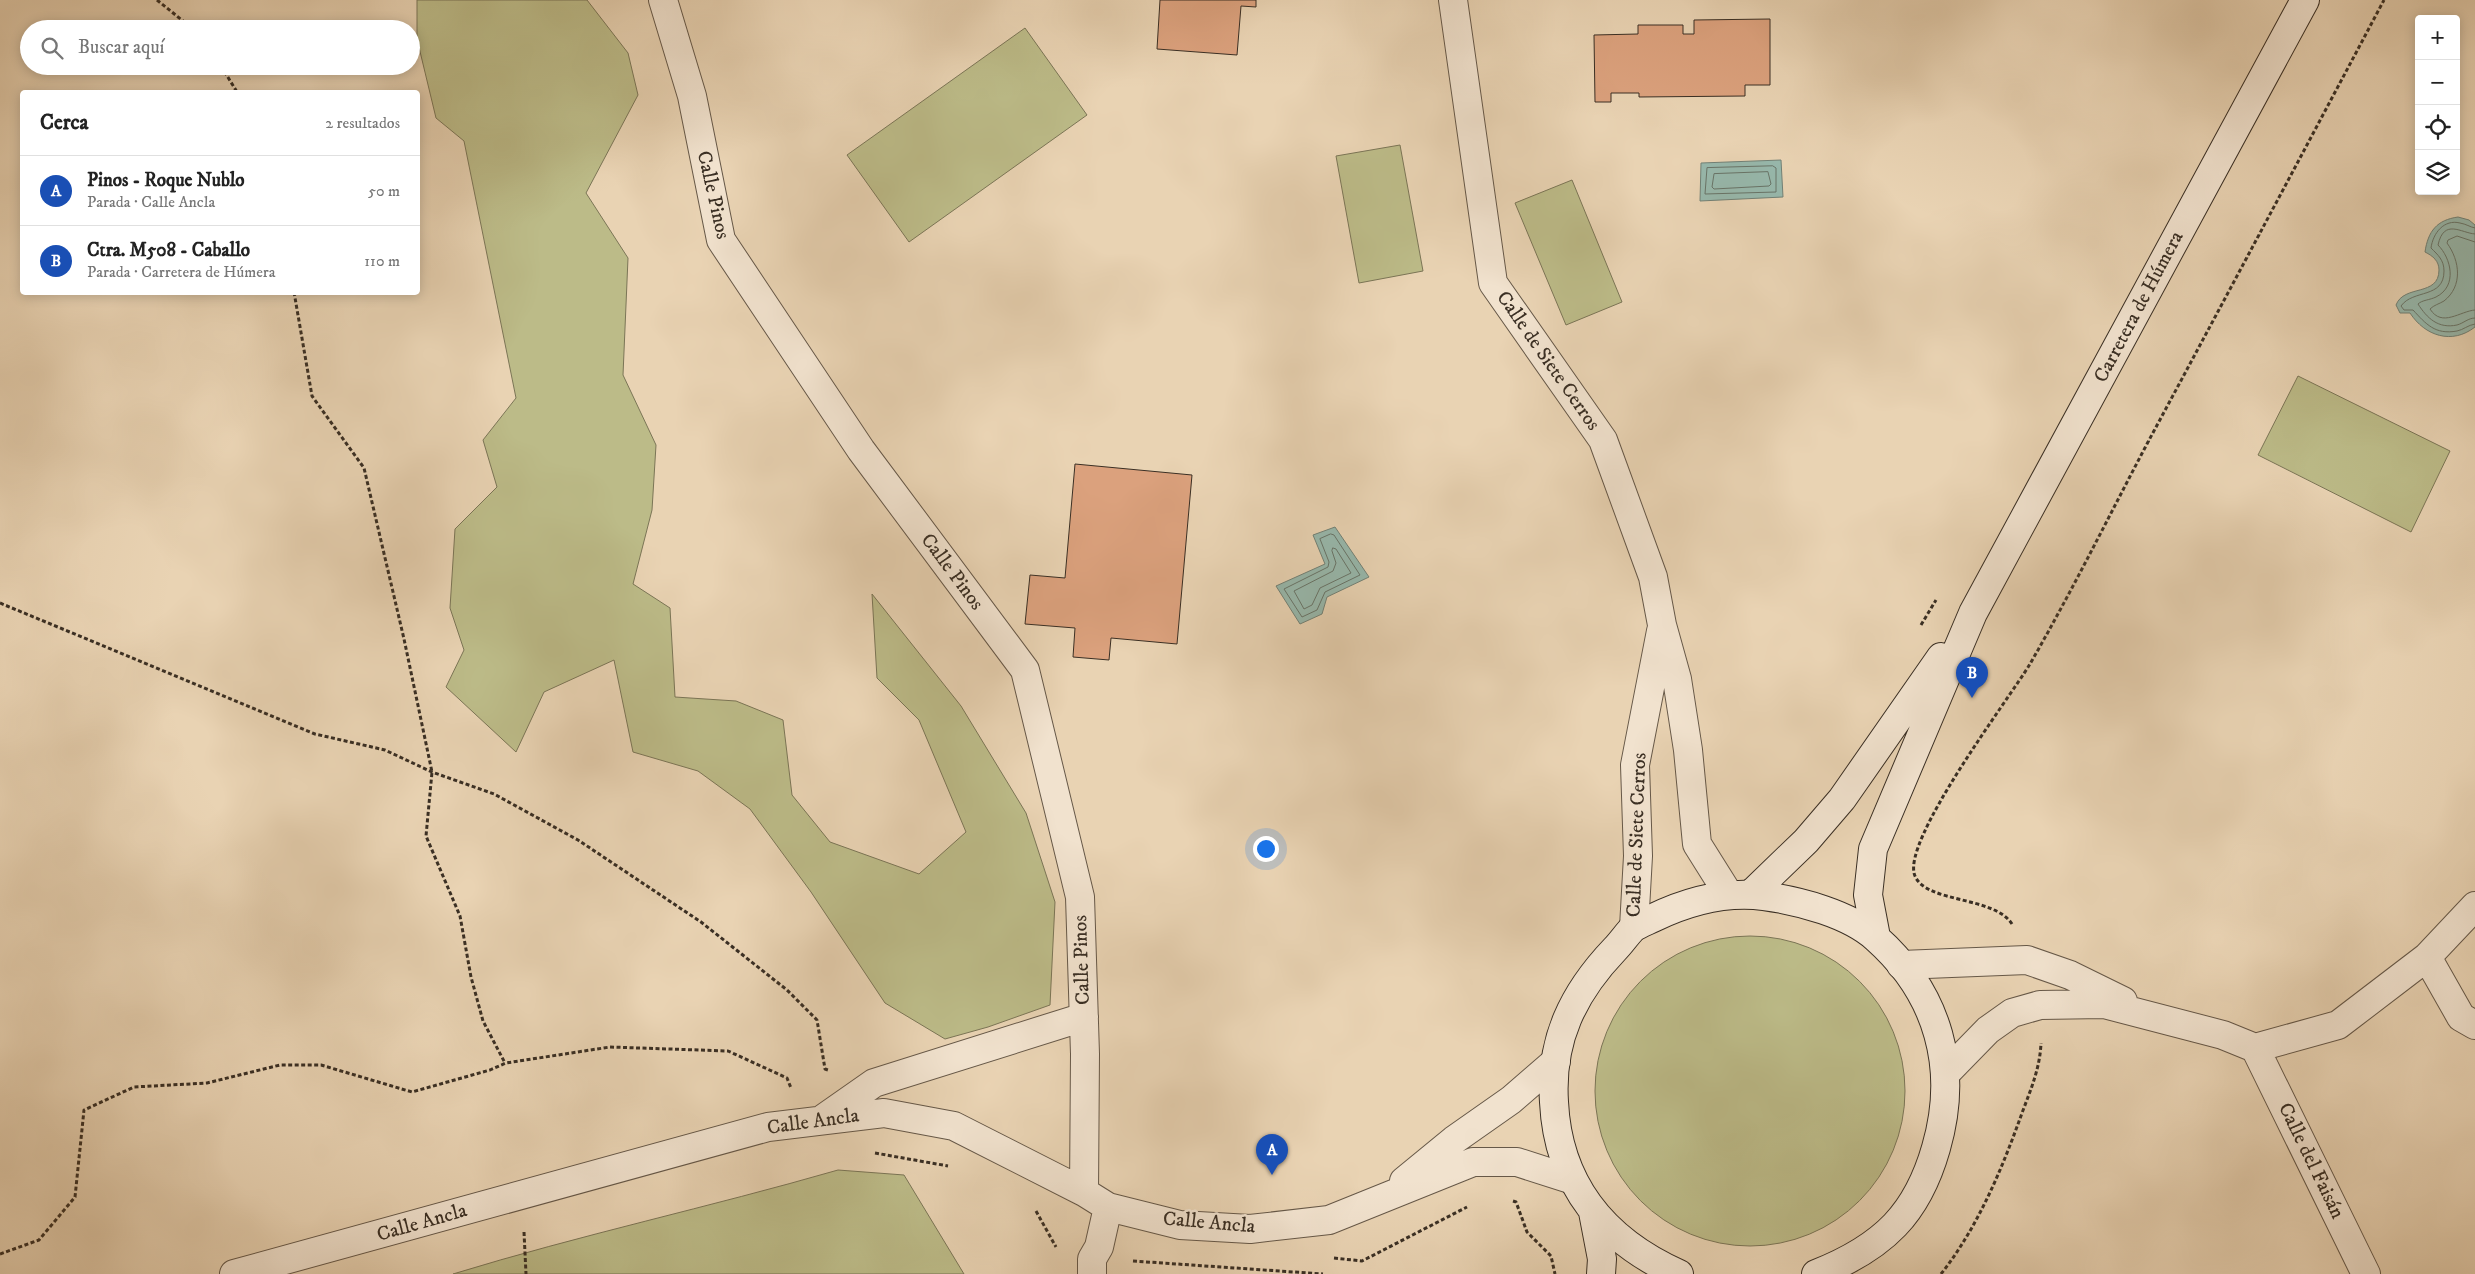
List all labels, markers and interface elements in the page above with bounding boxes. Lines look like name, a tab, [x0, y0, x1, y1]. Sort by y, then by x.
map controls	[2415, 15, 2460, 195]
button: +	[2415, 15, 2460, 60]
search box	[20, 20, 420, 75]
icon: search	[38, 34, 66, 62]
text: Buscar aquí	[78, 36, 164, 59]
button: −	[2415, 60, 2460, 105]
button: locate	[2415, 105, 2460, 150]
text: Cerca	[40, 110, 88, 136]
text: 2 resultados	[325, 113, 400, 133]
street label: Calle Pinos	[691, 148, 735, 242]
button: layers	[2415, 150, 2460, 195]
text: Pinos - Roque Nublo	[87, 169, 245, 192]
text: A	[51, 181, 61, 201]
text: 50 m	[368, 181, 400, 201]
text: Parada · Calle Ancla	[87, 192, 215, 212]
street label: Carretera de Húmera	[2089, 227, 2190, 387]
text: Ctra. M508 - Caballo	[87, 239, 250, 262]
text: B	[51, 251, 61, 271]
text: 110 m	[364, 251, 400, 271]
text: Parada · Carretera de Húmera	[87, 262, 276, 282]
street label: Calle de Siete Cerros	[1491, 286, 1606, 436]
street label: Calle Pinos	[915, 529, 989, 616]
pin: B	[1956, 657, 1988, 698]
street label: Calle de Siete Cerros	[1622, 752, 1652, 918]
your location	[1253, 836, 1279, 862]
street label: Calle Pinos	[1068, 914, 1096, 1005]
street label: Calle del Faisán	[2272, 1099, 2350, 1224]
street label: Calle Ancla	[765, 1103, 861, 1141]
pin: A	[1256, 1134, 1288, 1175]
street label: Calle Ancla	[374, 1198, 470, 1248]
street label: Calle Ancla	[1162, 1207, 1257, 1240]

